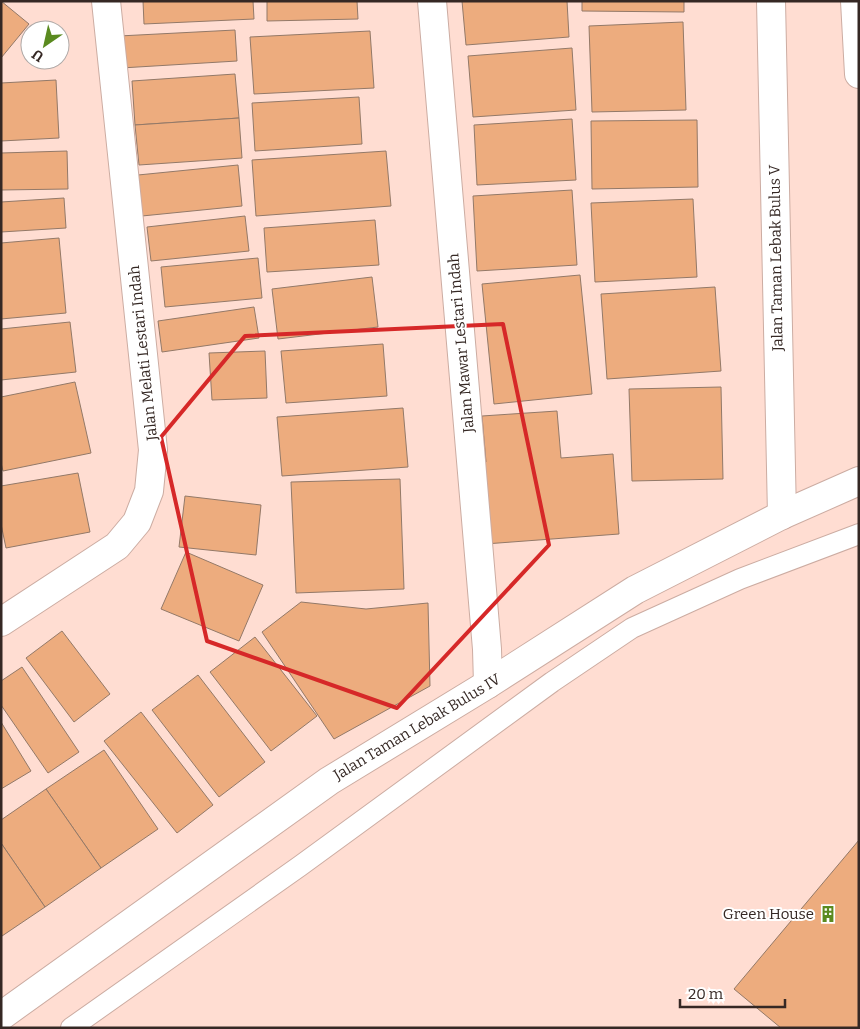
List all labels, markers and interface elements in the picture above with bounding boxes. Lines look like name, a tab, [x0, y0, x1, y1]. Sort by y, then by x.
north arrow	[20, 20, 70, 70]
text: U	[28, 45, 47, 65]
street label: Jalan Taman Lebak Bulus V	[765, 164, 787, 352]
street label: Jalan Mawar Lestari Indah	[444, 252, 478, 434]
street label: Jalan Melati Lestari Indah	[125, 264, 161, 442]
street label: Jalan Taman Lebak Bulus IV	[330, 670, 504, 785]
building icon: Green House	[818, 904, 838, 924]
place label: Green House	[723, 905, 814, 923]
scale bar	[680, 976, 785, 1008]
text: 20 m	[688, 985, 724, 1003]

